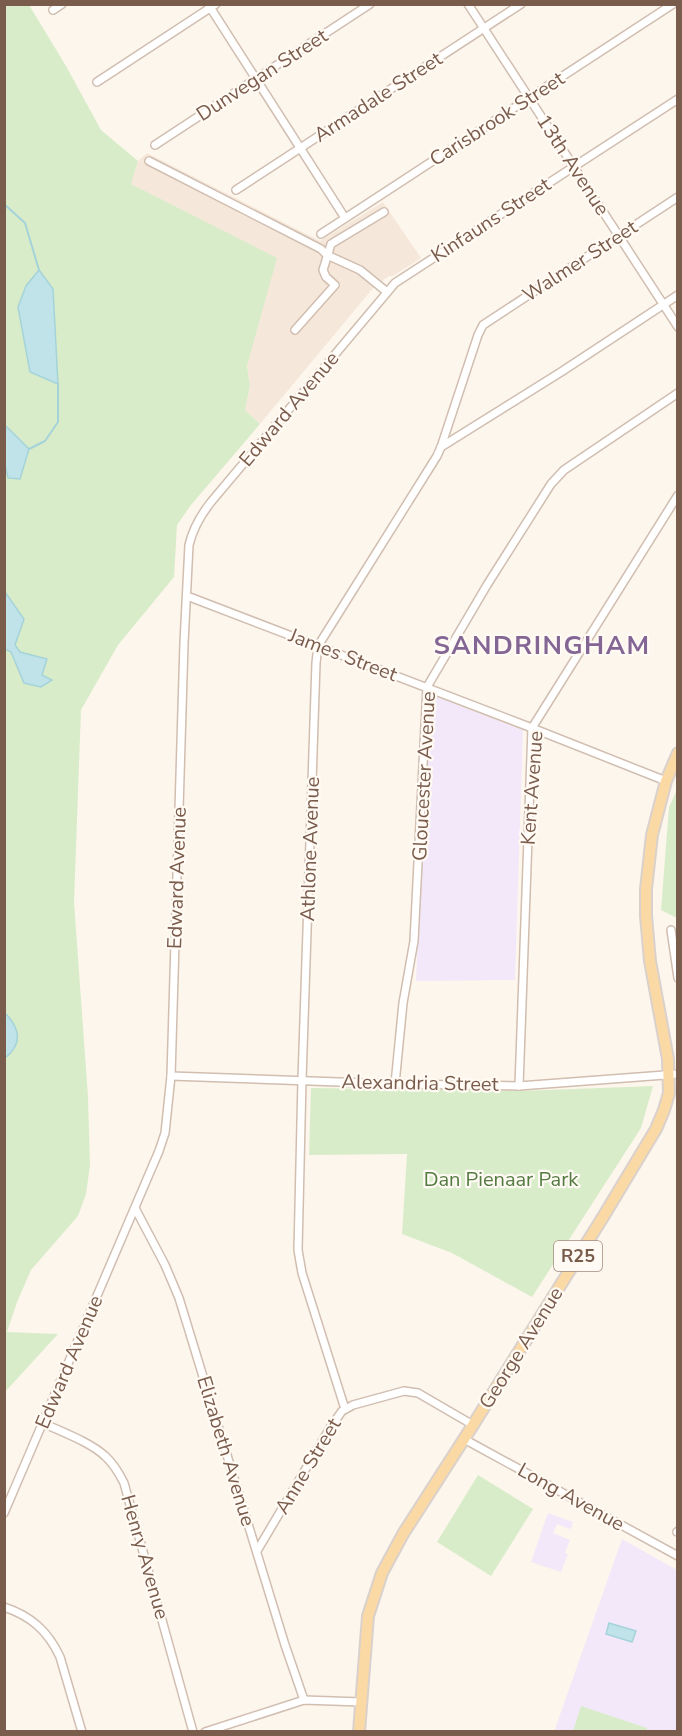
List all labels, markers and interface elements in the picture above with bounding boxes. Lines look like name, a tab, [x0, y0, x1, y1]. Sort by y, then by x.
street label: Dunvegan Street	[191, 22, 334, 128]
street label: Armadale Street	[309, 45, 448, 149]
street label: Carisbrook Street	[424, 65, 571, 173]
street label: 13th Avenue	[530, 109, 616, 221]
street label: Kinfauns Street	[426, 171, 557, 269]
street label: Walmer Street	[517, 213, 644, 308]
street label: Edward Avenue	[233, 346, 345, 472]
street label: James Street	[284, 622, 402, 688]
district label: SANDRINGHAM	[433, 628, 651, 663]
street label: Gloucester Avenue	[406, 691, 442, 861]
street label: Kent Avenue	[515, 730, 549, 846]
street label: Athlone Avenue	[294, 776, 326, 922]
street label: Edward Avenue	[161, 806, 193, 950]
street label: Alexandria Street	[341, 1068, 500, 1098]
park label: Dan Pienaar Park	[424, 1166, 579, 1193]
road number: R25	[554, 1241, 602, 1271]
street label: George Avenue	[473, 1282, 569, 1414]
street label: Edward Avenue	[29, 1291, 109, 1433]
street label: Elizabeth Avenue	[190, 1373, 262, 1529]
street label: Anne Street	[269, 1412, 348, 1519]
street label: Long Avenue	[513, 1457, 629, 1537]
street label: Henry Avenue	[114, 1492, 176, 1622]

